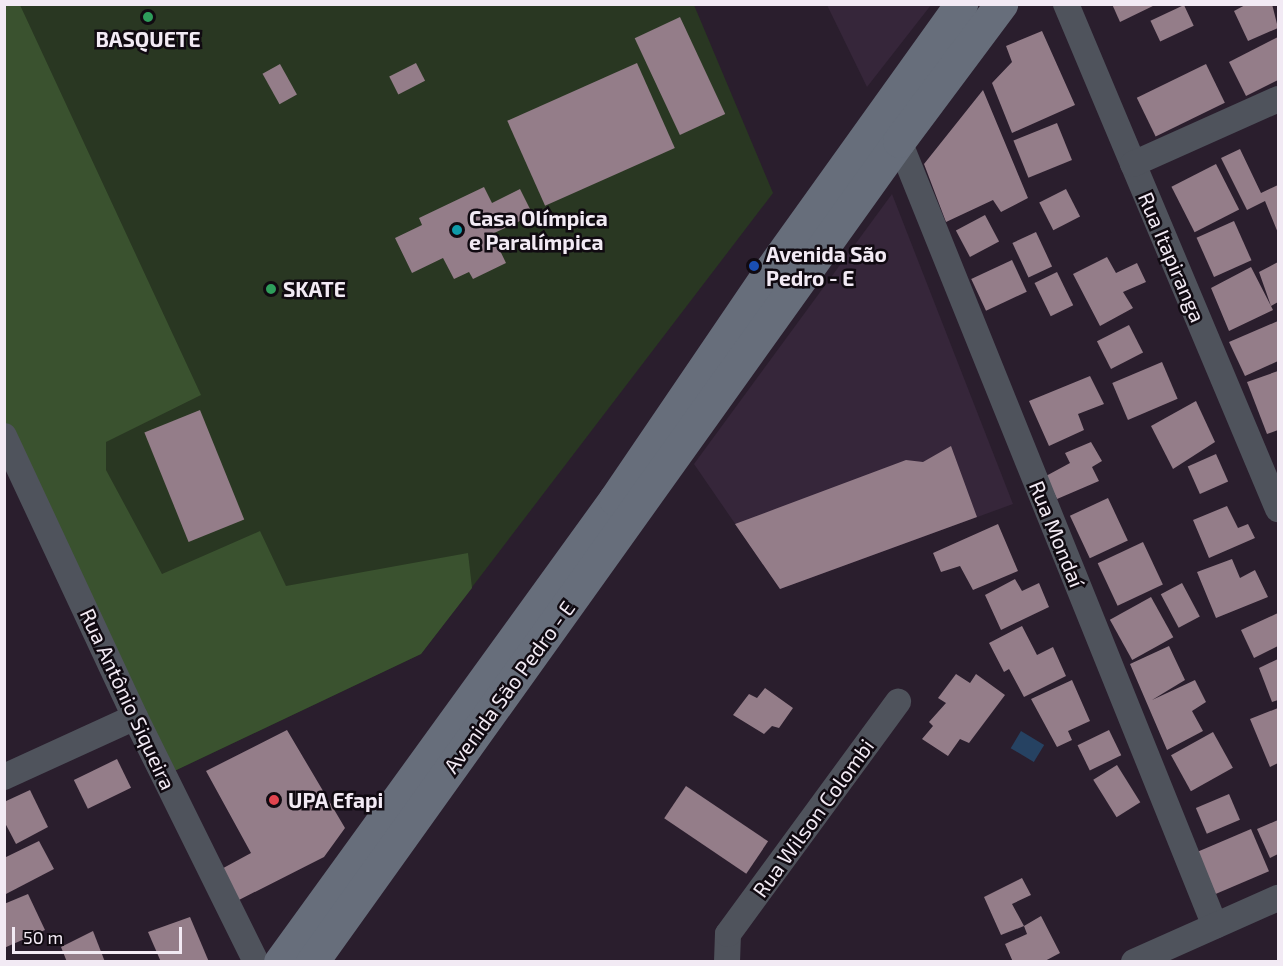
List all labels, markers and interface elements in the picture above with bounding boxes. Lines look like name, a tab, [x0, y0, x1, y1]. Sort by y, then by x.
marker: BASQUETE	[141, 10, 155, 24]
place label: BASQUETE	[95, 26, 201, 52]
street label: Rua Itapiranga	[1133, 188, 1211, 326]
place label: Casa Olímpica e Paralímpica	[469, 205, 608, 255]
marker: Casa Olímpica e Paralímpica	[450, 223, 464, 237]
place label: Avenida São Pedro - E	[766, 241, 887, 291]
marker: Avenida São Pedro - E	[747, 259, 761, 273]
place label: SKATE	[283, 276, 346, 302]
marker: SKATE	[264, 282, 278, 296]
street label: Rua Mondaí	[1024, 477, 1090, 591]
street label: Avenida São Pedro - E	[438, 596, 580, 778]
street label: Rua Antônio Siqueira	[75, 604, 181, 794]
street label: Rua Wilson Colombi	[747, 734, 879, 902]
place label: UPA Efapi	[288, 787, 384, 813]
marker: UPA Efapi	[265, 791, 283, 809]
scale bar	[15, 915, 184, 953]
text: 50 m	[23, 926, 63, 948]

